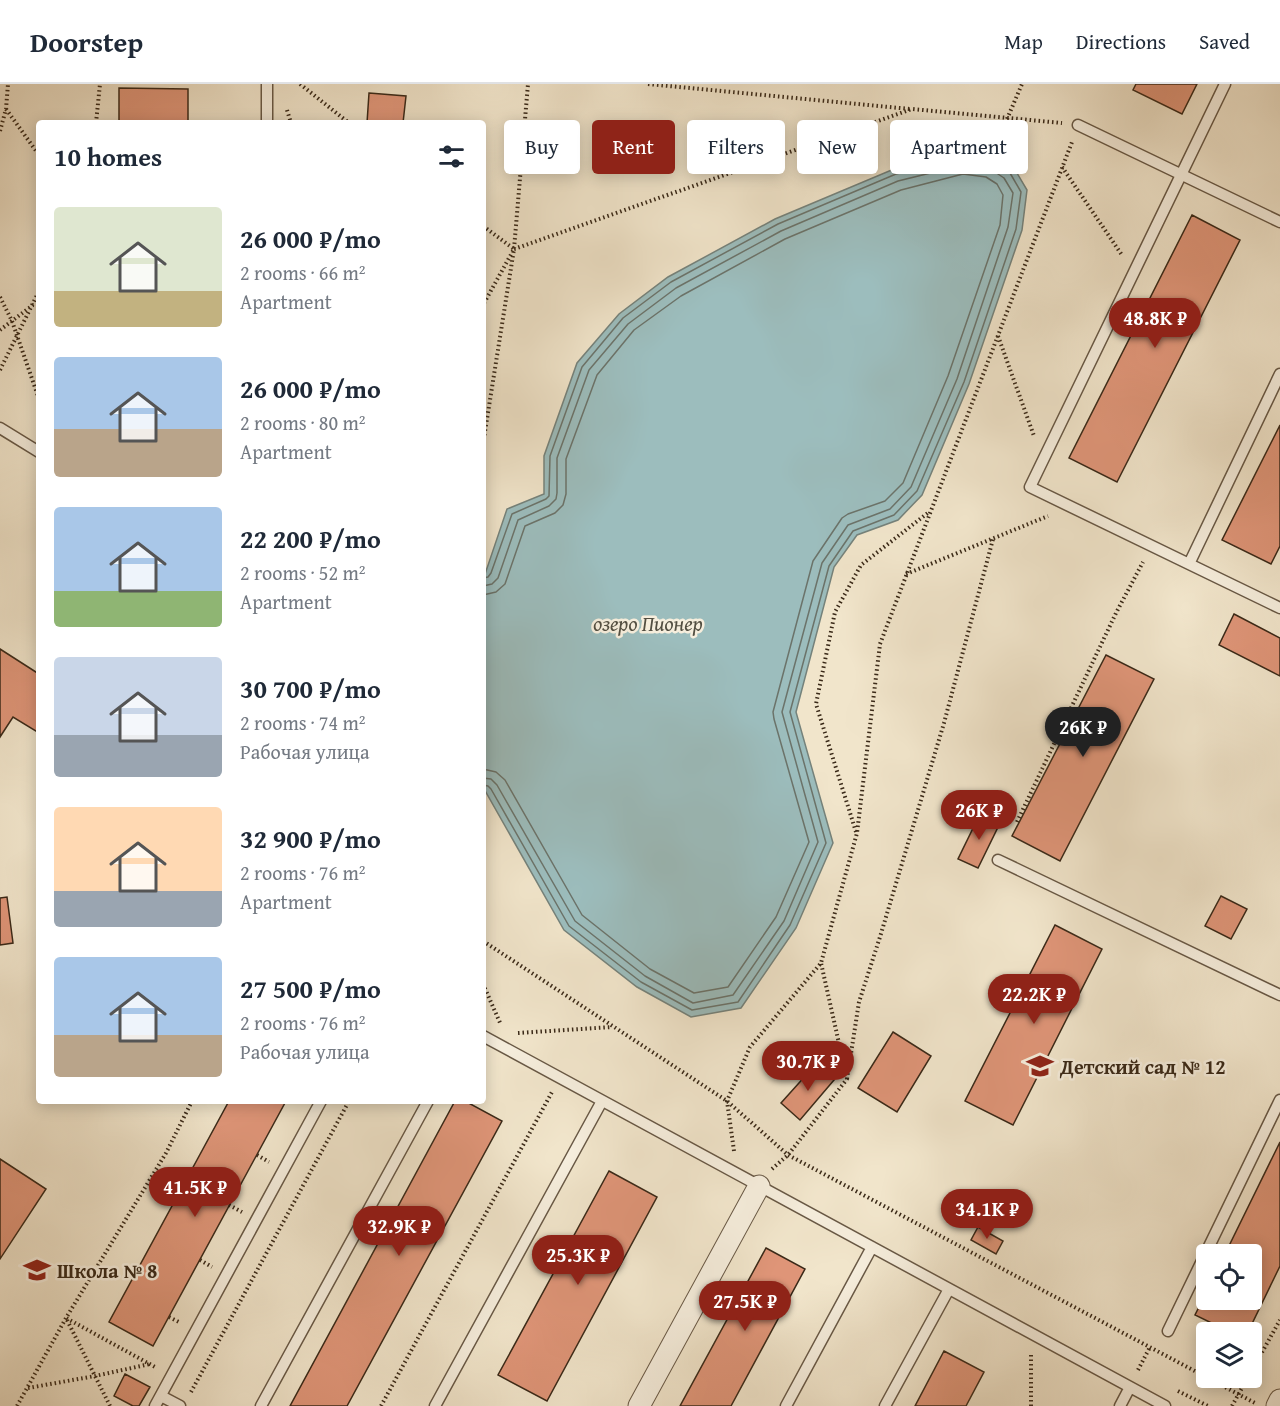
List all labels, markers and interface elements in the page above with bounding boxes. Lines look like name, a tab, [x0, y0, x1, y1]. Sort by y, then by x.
text: Doorstep	[30, 21, 143, 62]
text: Map	[1004, 26, 1043, 57]
text: Directions	[1076, 26, 1166, 57]
text: Saved	[1199, 26, 1250, 57]
chip: Buy	[504, 120, 580, 174]
chip: Rent	[592, 120, 675, 174]
chip: Filters	[687, 120, 785, 174]
chip: New	[797, 120, 878, 174]
chip: Apartment	[890, 120, 1028, 174]
text: 10 homes	[54, 137, 162, 176]
icon: filters	[435, 140, 468, 173]
text: 26 000 ₽/mo	[240, 219, 381, 258]
icon: home	[102, 231, 174, 303]
text: 2 rooms · 66 m²	[240, 258, 366, 287]
text: Apartment	[240, 287, 332, 316]
pin: 48.8K ₽	[1100, 298, 1210, 349]
text: 48.8K ₽	[1123, 303, 1187, 332]
text: 26 000 ₽/mo	[240, 369, 381, 408]
icon: home	[102, 381, 174, 453]
text: 2 rooms · 80 m²	[240, 408, 366, 437]
text: Apartment	[240, 437, 332, 466]
text: 22 200 ₽/mo	[240, 519, 381, 558]
icon: home	[102, 531, 174, 603]
text: 2 rooms · 52 m²	[240, 558, 366, 587]
text: Apartment	[240, 587, 332, 616]
water label: озеро Пионер	[593, 608, 703, 639]
text: 30 700 ₽/mo	[240, 669, 381, 708]
icon: home	[102, 681, 174, 753]
pin: 26K ₽	[1041, 707, 1125, 758]
text: 2 rooms · 74 m²	[240, 708, 366, 737]
text: 26K ₽	[1059, 712, 1107, 741]
text: Рабочая улица	[240, 737, 369, 766]
pin: 26K ₽	[937, 790, 1021, 841]
text: 26K ₽	[955, 795, 1003, 824]
text: 32 900 ₽/mo	[240, 819, 381, 858]
icon: home	[102, 831, 174, 903]
text: 2 rooms · 76 m²	[240, 858, 366, 887]
text: Apartment	[240, 887, 332, 916]
text: 27 500 ₽/mo	[240, 969, 381, 1008]
pin: 22.2K ₽	[979, 974, 1089, 1025]
text: 22.2K ₽	[1002, 979, 1066, 1008]
icon: home	[102, 981, 174, 1053]
text: 2 rooms · 76 m²	[240, 1008, 366, 1037]
text: Рабочая улица	[240, 1037, 369, 1066]
pin: 30.7K ₽	[753, 1041, 863, 1092]
text: 30.7K ₽	[776, 1046, 840, 1075]
school or university icon: Детский сад № 12	[1025, 1051, 1055, 1081]
place label: Детский сад № 12	[1059, 1052, 1226, 1081]
pin: 41.5K ₽	[140, 1167, 250, 1218]
text: 41.5K ₽	[163, 1172, 227, 1201]
pin: 34.1K ₽	[932, 1189, 1042, 1240]
text: 34.1K ₽	[955, 1194, 1019, 1223]
pin: 32.9K ₽	[344, 1206, 454, 1257]
text: 32.9K ₽	[367, 1211, 431, 1240]
pin: 25.3K ₽	[523, 1235, 633, 1286]
text: 25.3K ₽	[546, 1240, 610, 1269]
map controls	[1196, 1244, 1262, 1388]
button: locate	[1196, 1244, 1262, 1310]
school or university icon: Школа № 8	[22, 1255, 52, 1285]
place label: Школа № 8	[57, 1256, 157, 1285]
pin: 27.5K ₽	[690, 1281, 800, 1332]
text: 27.5K ₽	[713, 1286, 777, 1315]
button: layers	[1196, 1322, 1262, 1388]

